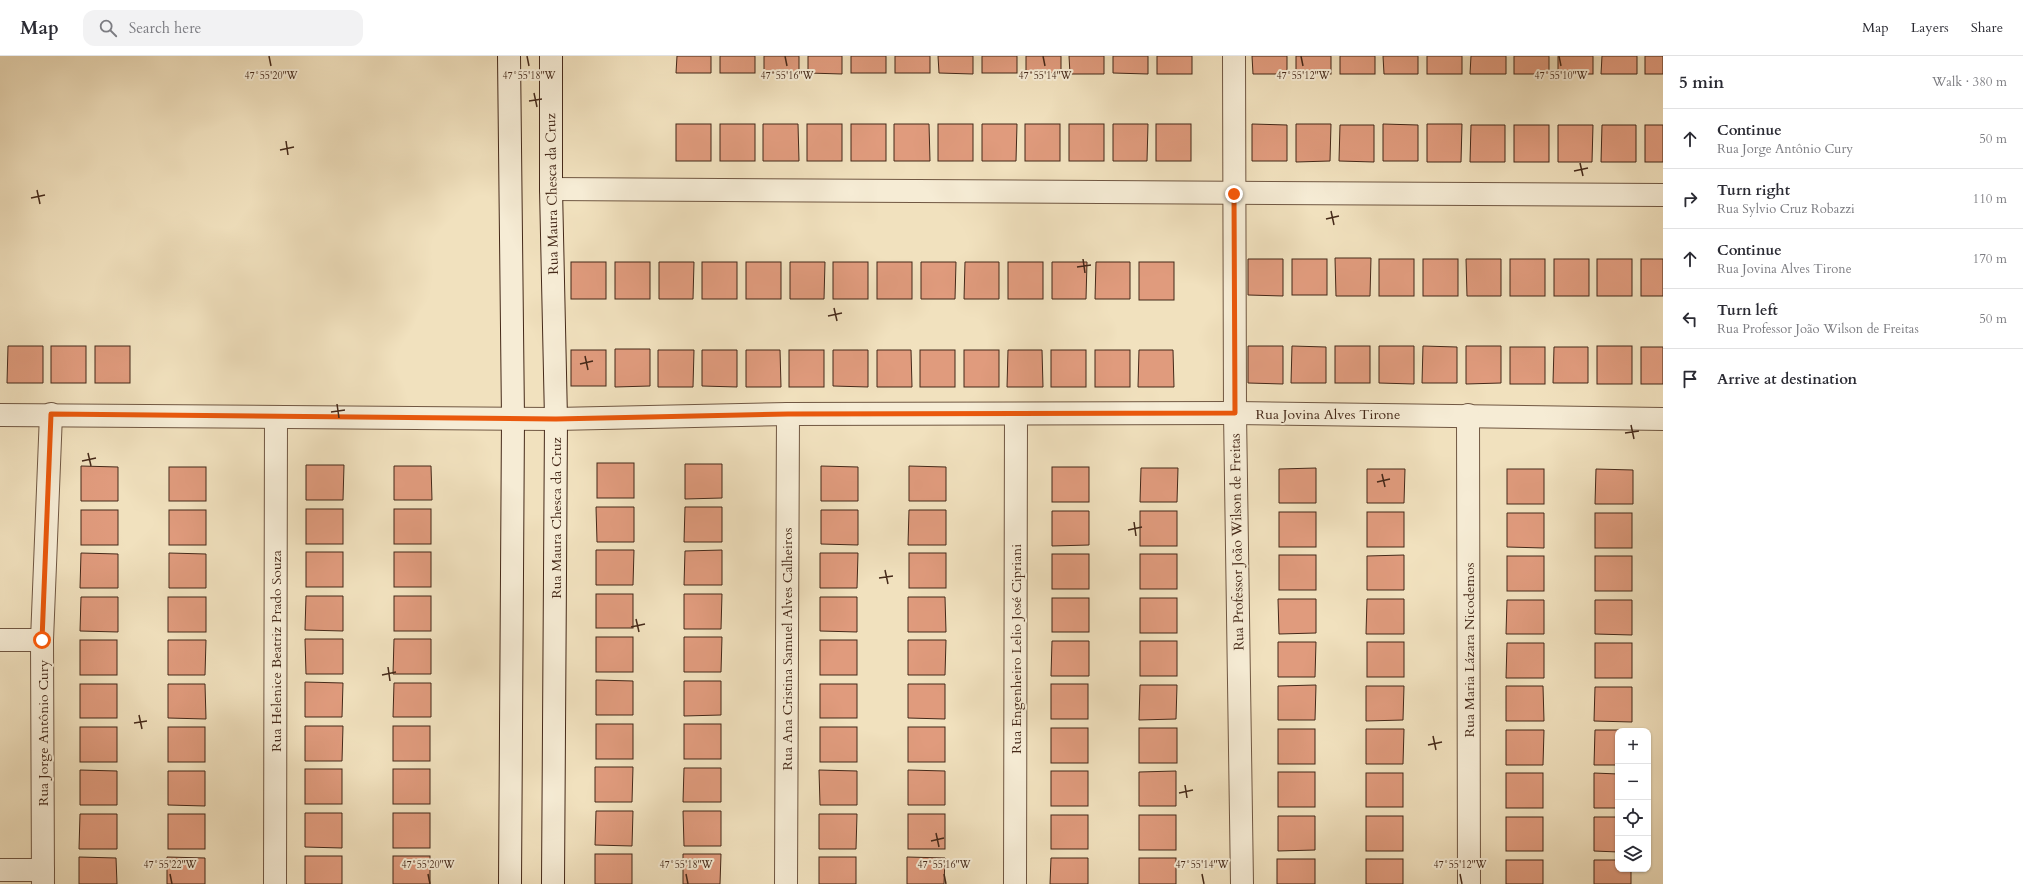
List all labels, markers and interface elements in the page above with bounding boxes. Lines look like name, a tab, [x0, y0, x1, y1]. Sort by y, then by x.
search box	[83, 10, 363, 46]
text: Map	[20, 15, 59, 41]
icon: search	[97, 17, 119, 39]
text: Search here	[129, 18, 201, 38]
text: Map	[1862, 18, 1889, 37]
text: Layers	[1911, 18, 1949, 37]
text: Share	[1971, 18, 2003, 37]
text: 47°55'20"W	[244, 69, 299, 83]
text: 47°55'18"W	[502, 69, 557, 83]
text: 47°55'16"W	[760, 69, 815, 83]
text: 47°55'14"W	[1018, 69, 1073, 83]
text: 47°55'12"W	[1276, 69, 1331, 83]
text: 47°55'10"W	[1534, 69, 1589, 83]
text: 5 min	[1679, 71, 1724, 94]
text: Walk · 380 m	[1932, 73, 2007, 91]
street label: Rua Maura Chesca da Cruz	[541, 112, 563, 275]
text: Continue	[1717, 120, 1782, 140]
icon: ahead	[1679, 128, 1701, 150]
text: 50 m	[1979, 130, 2007, 148]
text: Rua Jorge Antônio Cury	[1717, 140, 1853, 158]
text: Turn right	[1717, 180, 1790, 200]
route end	[1225, 185, 1243, 203]
icon: right	[1679, 188, 1701, 210]
text: 110 m	[1973, 190, 2007, 208]
text: Rua Sylvio Cruz Robazzi	[1717, 200, 1855, 218]
text: Continue	[1717, 240, 1782, 260]
icon: ahead	[1679, 248, 1701, 270]
text: 170 m	[1973, 250, 2007, 268]
text: Rua Jovina Alves Tirone	[1717, 260, 1852, 278]
text: Turn left	[1717, 300, 1778, 320]
icon: left	[1679, 308, 1701, 330]
text: 50 m	[1979, 310, 2007, 328]
text: Rua Professor João Wilson de Freitas	[1717, 320, 1919, 338]
icon: arrive	[1679, 368, 1701, 390]
text: Arrive at destination	[1717, 369, 1857, 389]
street label: Rua Jovina Alves Tirone	[1256, 405, 1400, 424]
street label: Rua Professor João Wilson de Freitas	[1226, 433, 1248, 651]
street label: Rua Maura Chesca da Cruz	[547, 436, 566, 599]
street label: Rua Ana Cristina Samuel Alves Calheiros	[778, 527, 797, 770]
street label: Rua Engenheiro Lelio José Cipriani	[1007, 544, 1026, 754]
street label: Rua Helenice Beatriz Prado Souza	[267, 550, 286, 752]
street label: Rua Maria Lázara Nicodemos	[1460, 562, 1479, 737]
route start	[33, 631, 51, 649]
street label: Rua Jorge Antônio Cury	[34, 659, 53, 806]
map controls	[1615, 728, 1651, 872]
button: +	[1615, 728, 1651, 764]
button: −	[1615, 764, 1651, 800]
button: locate	[1615, 800, 1651, 836]
button: layers	[1615, 836, 1651, 872]
text: 47°55'22"W	[143, 858, 198, 872]
text: 47°55'20"W	[401, 858, 456, 872]
text: 47°55'18"W	[659, 858, 714, 872]
text: 47°55'16"W	[917, 858, 972, 872]
text: 47°55'14"W	[1175, 858, 1230, 872]
text: 47°55'12"W	[1433, 858, 1488, 872]

